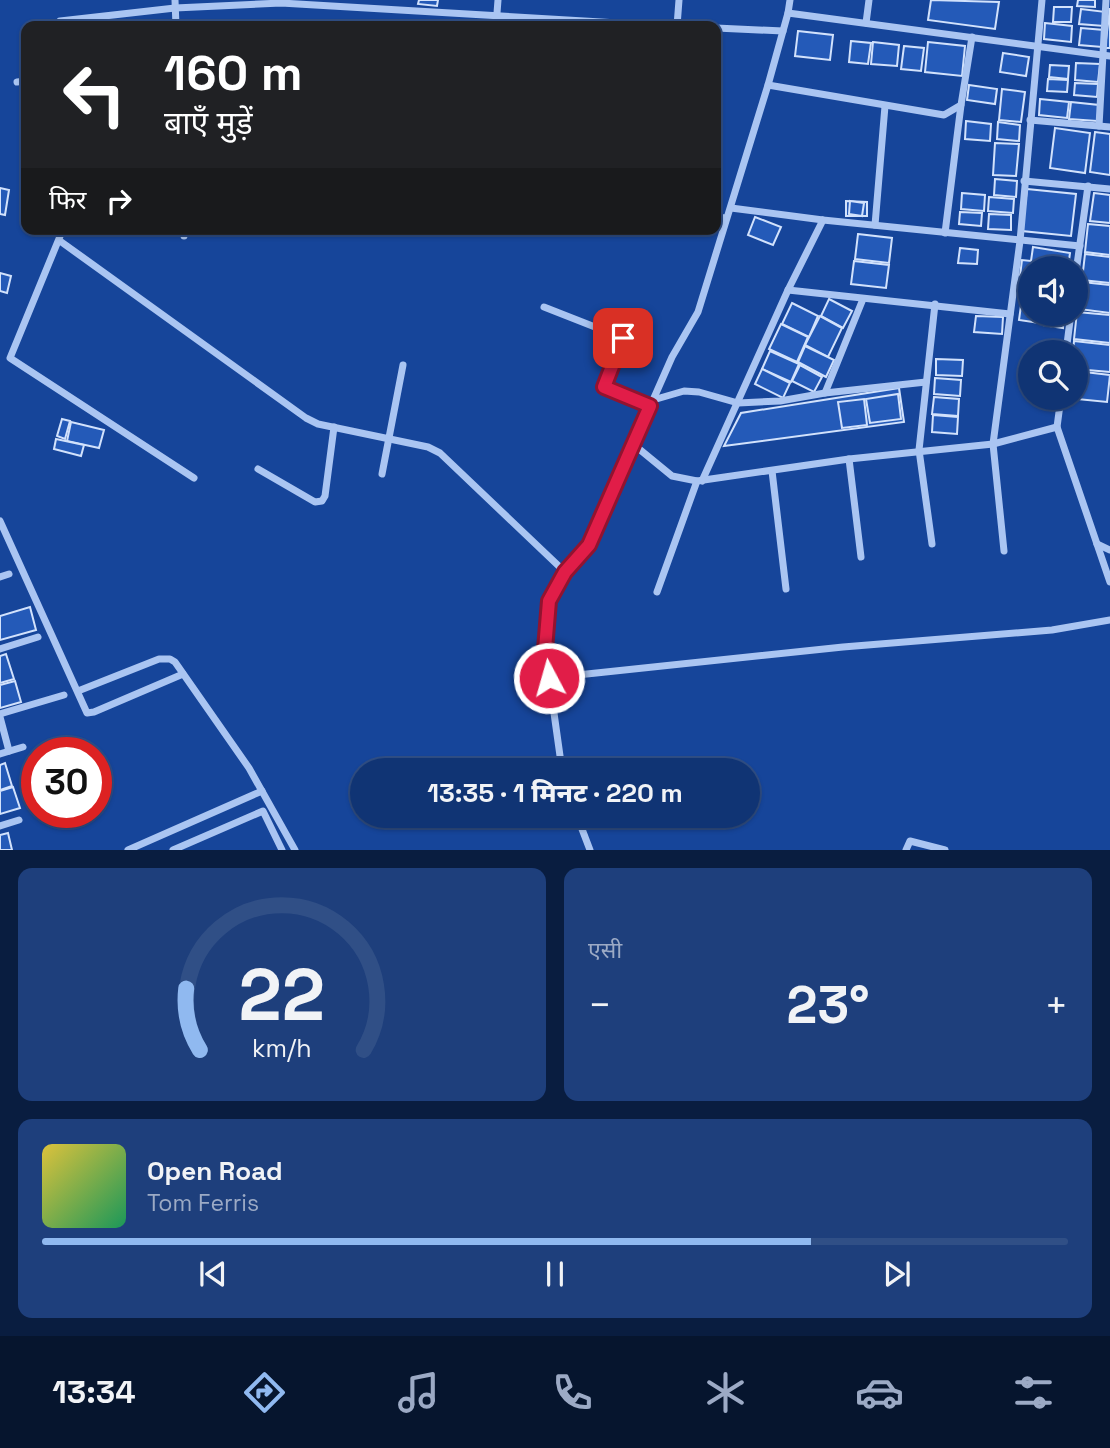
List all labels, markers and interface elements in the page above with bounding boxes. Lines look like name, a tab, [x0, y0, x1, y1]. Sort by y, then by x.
text: 160 m	[164, 42, 302, 104]
icon: left	[49, 49, 140, 140]
text: बाएँ मुड़ें	[164, 103, 253, 143]
icon: right	[100, 182, 138, 220]
text: फिर	[49, 183, 86, 217]
map controls	[1018, 256, 1088, 410]
button: sound	[1018, 256, 1088, 326]
pin	[593, 308, 653, 368]
icon: arrive	[604, 319, 642, 357]
button: search	[1018, 340, 1088, 410]
position arrow	[512, 641, 586, 715]
speed limit sign: 30	[21, 737, 112, 828]
text: 13:35 · 1 मिनट · 220 m	[427, 776, 683, 810]
text: एसी	[588, 935, 622, 965]
text: 22	[239, 949, 325, 1042]
text: 23°	[787, 972, 870, 1038]
text: −	[588, 981, 612, 1029]
text: +	[1044, 981, 1068, 1029]
text: km/h	[252, 1032, 312, 1064]
text: Open Road	[147, 1154, 283, 1188]
text: Tom Ferris	[147, 1188, 259, 1218]
icon: previous	[194, 1255, 232, 1293]
icon: pause	[536, 1255, 574, 1293]
icon: next	[878, 1255, 916, 1293]
icon: directions	[240, 1368, 289, 1417]
icon: music	[394, 1368, 443, 1417]
icon: phone	[548, 1368, 597, 1417]
icon: climate	[701, 1368, 750, 1417]
icon: car	[855, 1368, 904, 1417]
icon: filters	[1009, 1368, 1058, 1417]
text: 13:34	[52, 1372, 136, 1412]

